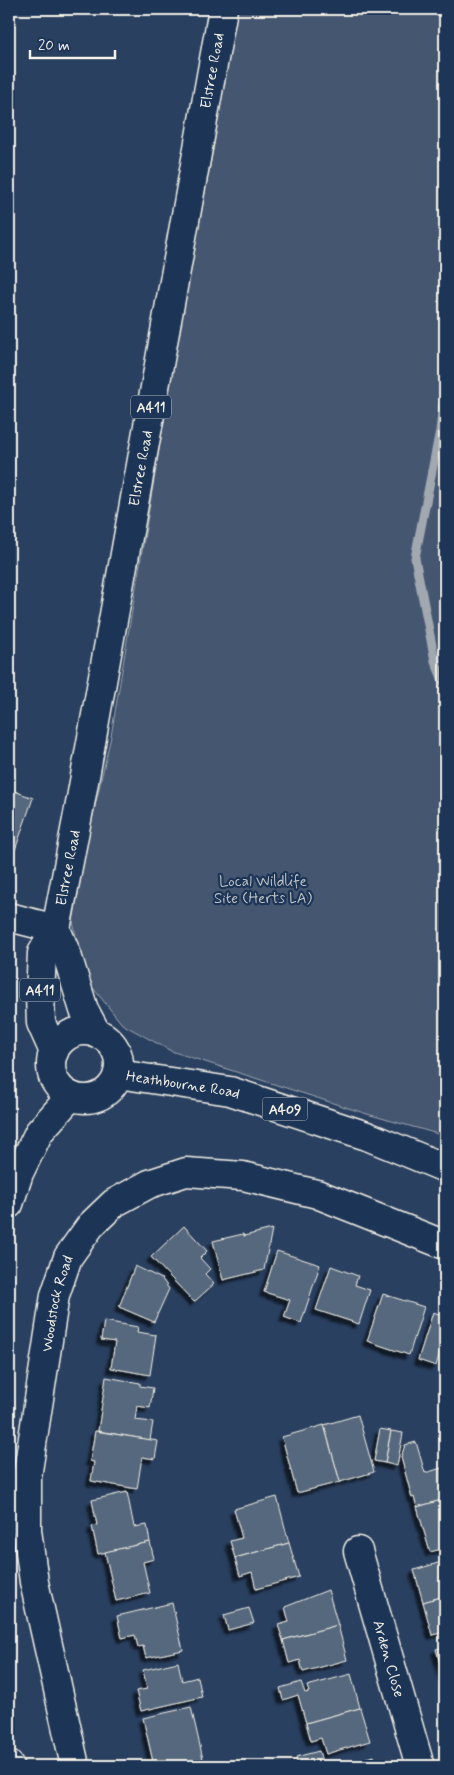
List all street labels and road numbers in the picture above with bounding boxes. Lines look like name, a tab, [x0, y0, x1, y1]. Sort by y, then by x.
street label: Elstree Road	[196, 31, 230, 110]
road number: A411	[131, 396, 171, 418]
street label: Elstree Road	[125, 429, 158, 508]
street label: Elstree Road	[52, 828, 86, 908]
road number: A411	[20, 978, 60, 1002]
street label: Heathbourne Road	[125, 1066, 243, 1105]
road number: A409	[262, 1098, 308, 1120]
street label: Woodstock Road	[37, 1253, 79, 1354]
street label: Arden Close	[367, 1618, 409, 1700]

